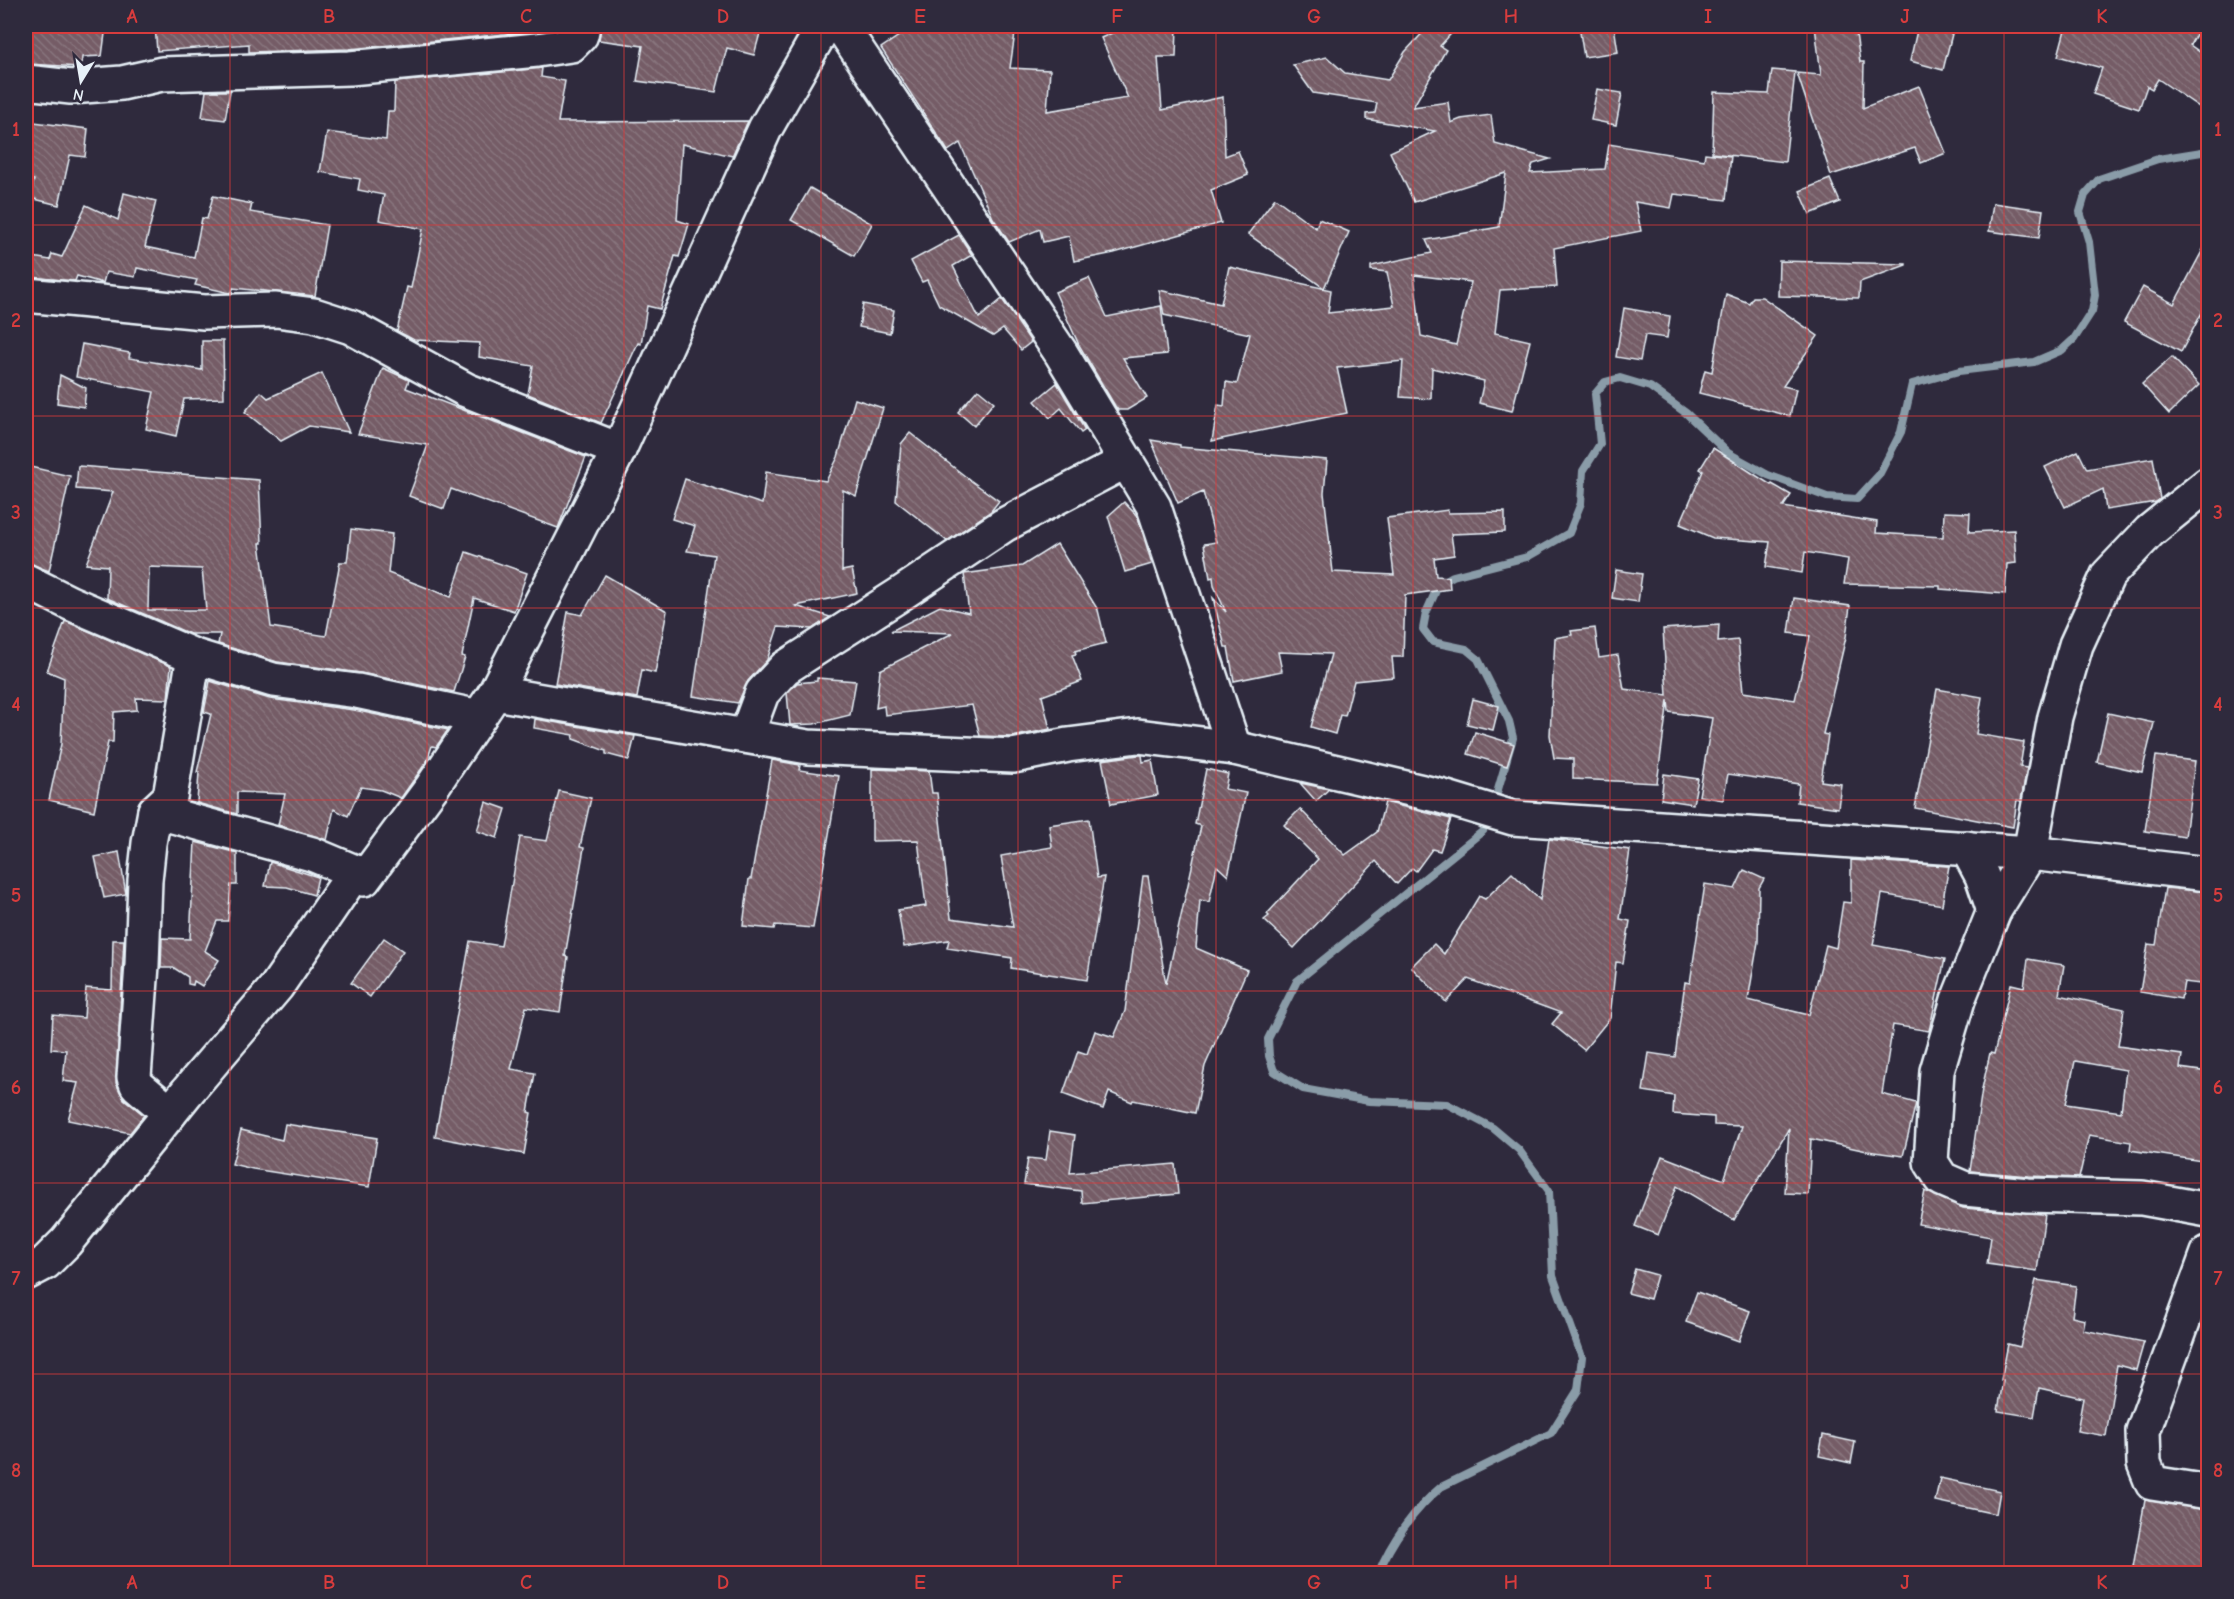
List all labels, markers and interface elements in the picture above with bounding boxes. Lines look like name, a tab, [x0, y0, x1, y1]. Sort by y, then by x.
text: A	[126, 5, 138, 28]
text: B	[323, 5, 335, 28]
text: C	[520, 5, 532, 28]
text: D	[717, 5, 729, 28]
text: E	[914, 5, 926, 28]
text: F	[1111, 5, 1123, 28]
text: G	[1307, 5, 1321, 28]
text: H	[1504, 5, 1518, 28]
text: I	[1704, 5, 1712, 28]
text: J	[1900, 5, 1910, 28]
text: K	[2096, 5, 2108, 28]
north arrow	[51, 51, 111, 111]
text: N	[71, 85, 85, 105]
text: 1	[12, 118, 20, 141]
text: 1	[2214, 118, 2222, 141]
text: 2	[11, 309, 21, 332]
text: 2	[2213, 309, 2223, 332]
text: 3	[11, 501, 21, 524]
text: 3	[2213, 501, 2223, 524]
text: 4	[11, 693, 21, 716]
text: 4	[2213, 693, 2223, 716]
text: 5	[11, 884, 21, 907]
text: 5	[2213, 884, 2223, 907]
text: 6	[11, 1076, 21, 1099]
text: 6	[2213, 1076, 2223, 1099]
text: 7	[12, 1267, 21, 1290]
text: 7	[2214, 1267, 2223, 1290]
text: 8	[11, 1459, 21, 1482]
text: 8	[2213, 1459, 2223, 1482]
text: A	[126, 1571, 138, 1594]
text: B	[323, 1571, 335, 1594]
text: C	[520, 1571, 532, 1594]
text: D	[717, 1571, 729, 1594]
text: E	[914, 1571, 926, 1594]
text: F	[1111, 1571, 1123, 1594]
text: G	[1307, 1571, 1321, 1594]
text: H	[1504, 1571, 1518, 1594]
text: I	[1704, 1571, 1712, 1594]
text: J	[1900, 1571, 1910, 1594]
text: K	[2096, 1571, 2108, 1594]

